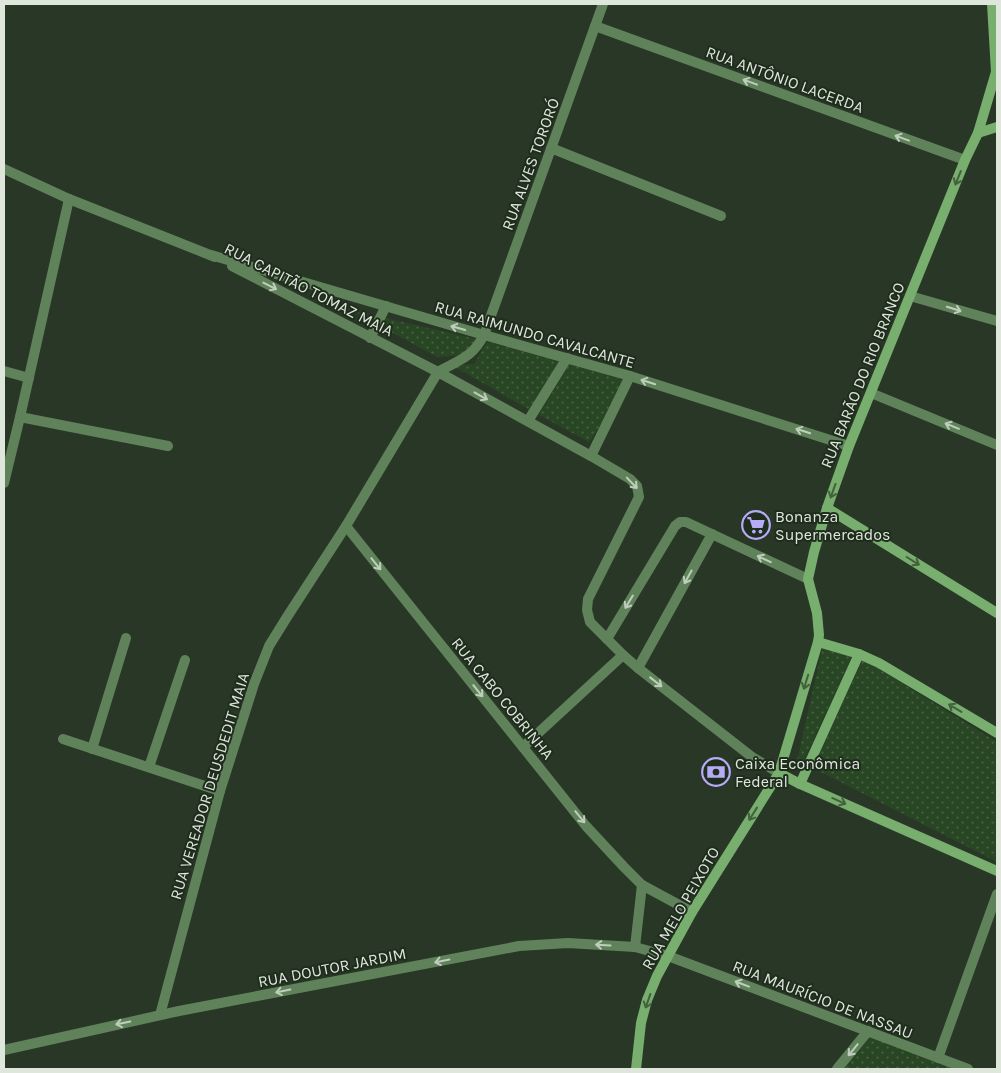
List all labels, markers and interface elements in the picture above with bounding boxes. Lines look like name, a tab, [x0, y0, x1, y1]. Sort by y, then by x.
street label: RUA ANTÔNIO LACERDA	[703, 42, 866, 117]
one-way arrow	[743, 77, 758, 86]
street label: RUA ALVES TORORÓ	[498, 95, 563, 233]
one-way arrow	[895, 133, 911, 142]
one-way arrow	[952, 170, 962, 185]
street label: RUA CAPITÃO TOMAZ MAIA	[221, 239, 396, 340]
street label: RUA BARÃO DO RIO BRANCO	[816, 280, 908, 471]
one-way arrow	[262, 281, 277, 291]
street label: RUA RAIMUNDO CAVALCANTE	[433, 297, 637, 372]
one-way arrow	[945, 304, 961, 314]
one-way arrow	[451, 322, 467, 332]
one-way arrow	[641, 377, 656, 386]
one-way arrow	[473, 392, 488, 401]
one-way arrow	[945, 421, 960, 431]
one-way arrow	[795, 426, 811, 436]
one-way arrow	[625, 476, 637, 489]
one-way arrow	[828, 483, 837, 499]
place label: Bonanza Supermercados	[775, 507, 890, 544]
supermarket icon: Bonanza Supermercados	[741, 510, 771, 540]
one-way arrow	[757, 553, 772, 563]
one-way arrow	[905, 556, 919, 566]
one-way arrow	[371, 557, 382, 570]
one-way arrow	[683, 569, 692, 584]
one-way arrow	[624, 595, 634, 609]
street label: RUA CABO COBRINHA	[448, 633, 558, 763]
street label: RUA VEREADOR DEUSDEDIT MAIA	[166, 670, 253, 902]
one-way arrow	[801, 674, 811, 690]
one-way arrow	[649, 676, 662, 687]
one-way arrow	[472, 684, 483, 697]
one-way arrow	[949, 702, 963, 712]
place label: Caixa Econômica Federal	[735, 754, 860, 791]
bank icon: Caixa Econômica Federal	[701, 757, 731, 787]
one-way arrow	[831, 797, 846, 806]
one-way arrow	[748, 807, 758, 821]
one-way arrow	[574, 810, 585, 823]
street label: RUA MELO PEIXOTO	[638, 844, 723, 973]
one-way arrow	[596, 940, 612, 950]
street label: RUA DOUTOR JARDIM	[256, 944, 408, 991]
one-way arrow	[435, 956, 451, 966]
street label: RUA MAURÍCIO DE NASSAU	[730, 956, 916, 1043]
one-way arrow	[735, 979, 750, 988]
one-way arrow	[275, 987, 291, 997]
one-way arrow	[642, 993, 652, 1009]
one-way arrow	[116, 1019, 132, 1028]
one-way arrow	[847, 1043, 858, 1056]

